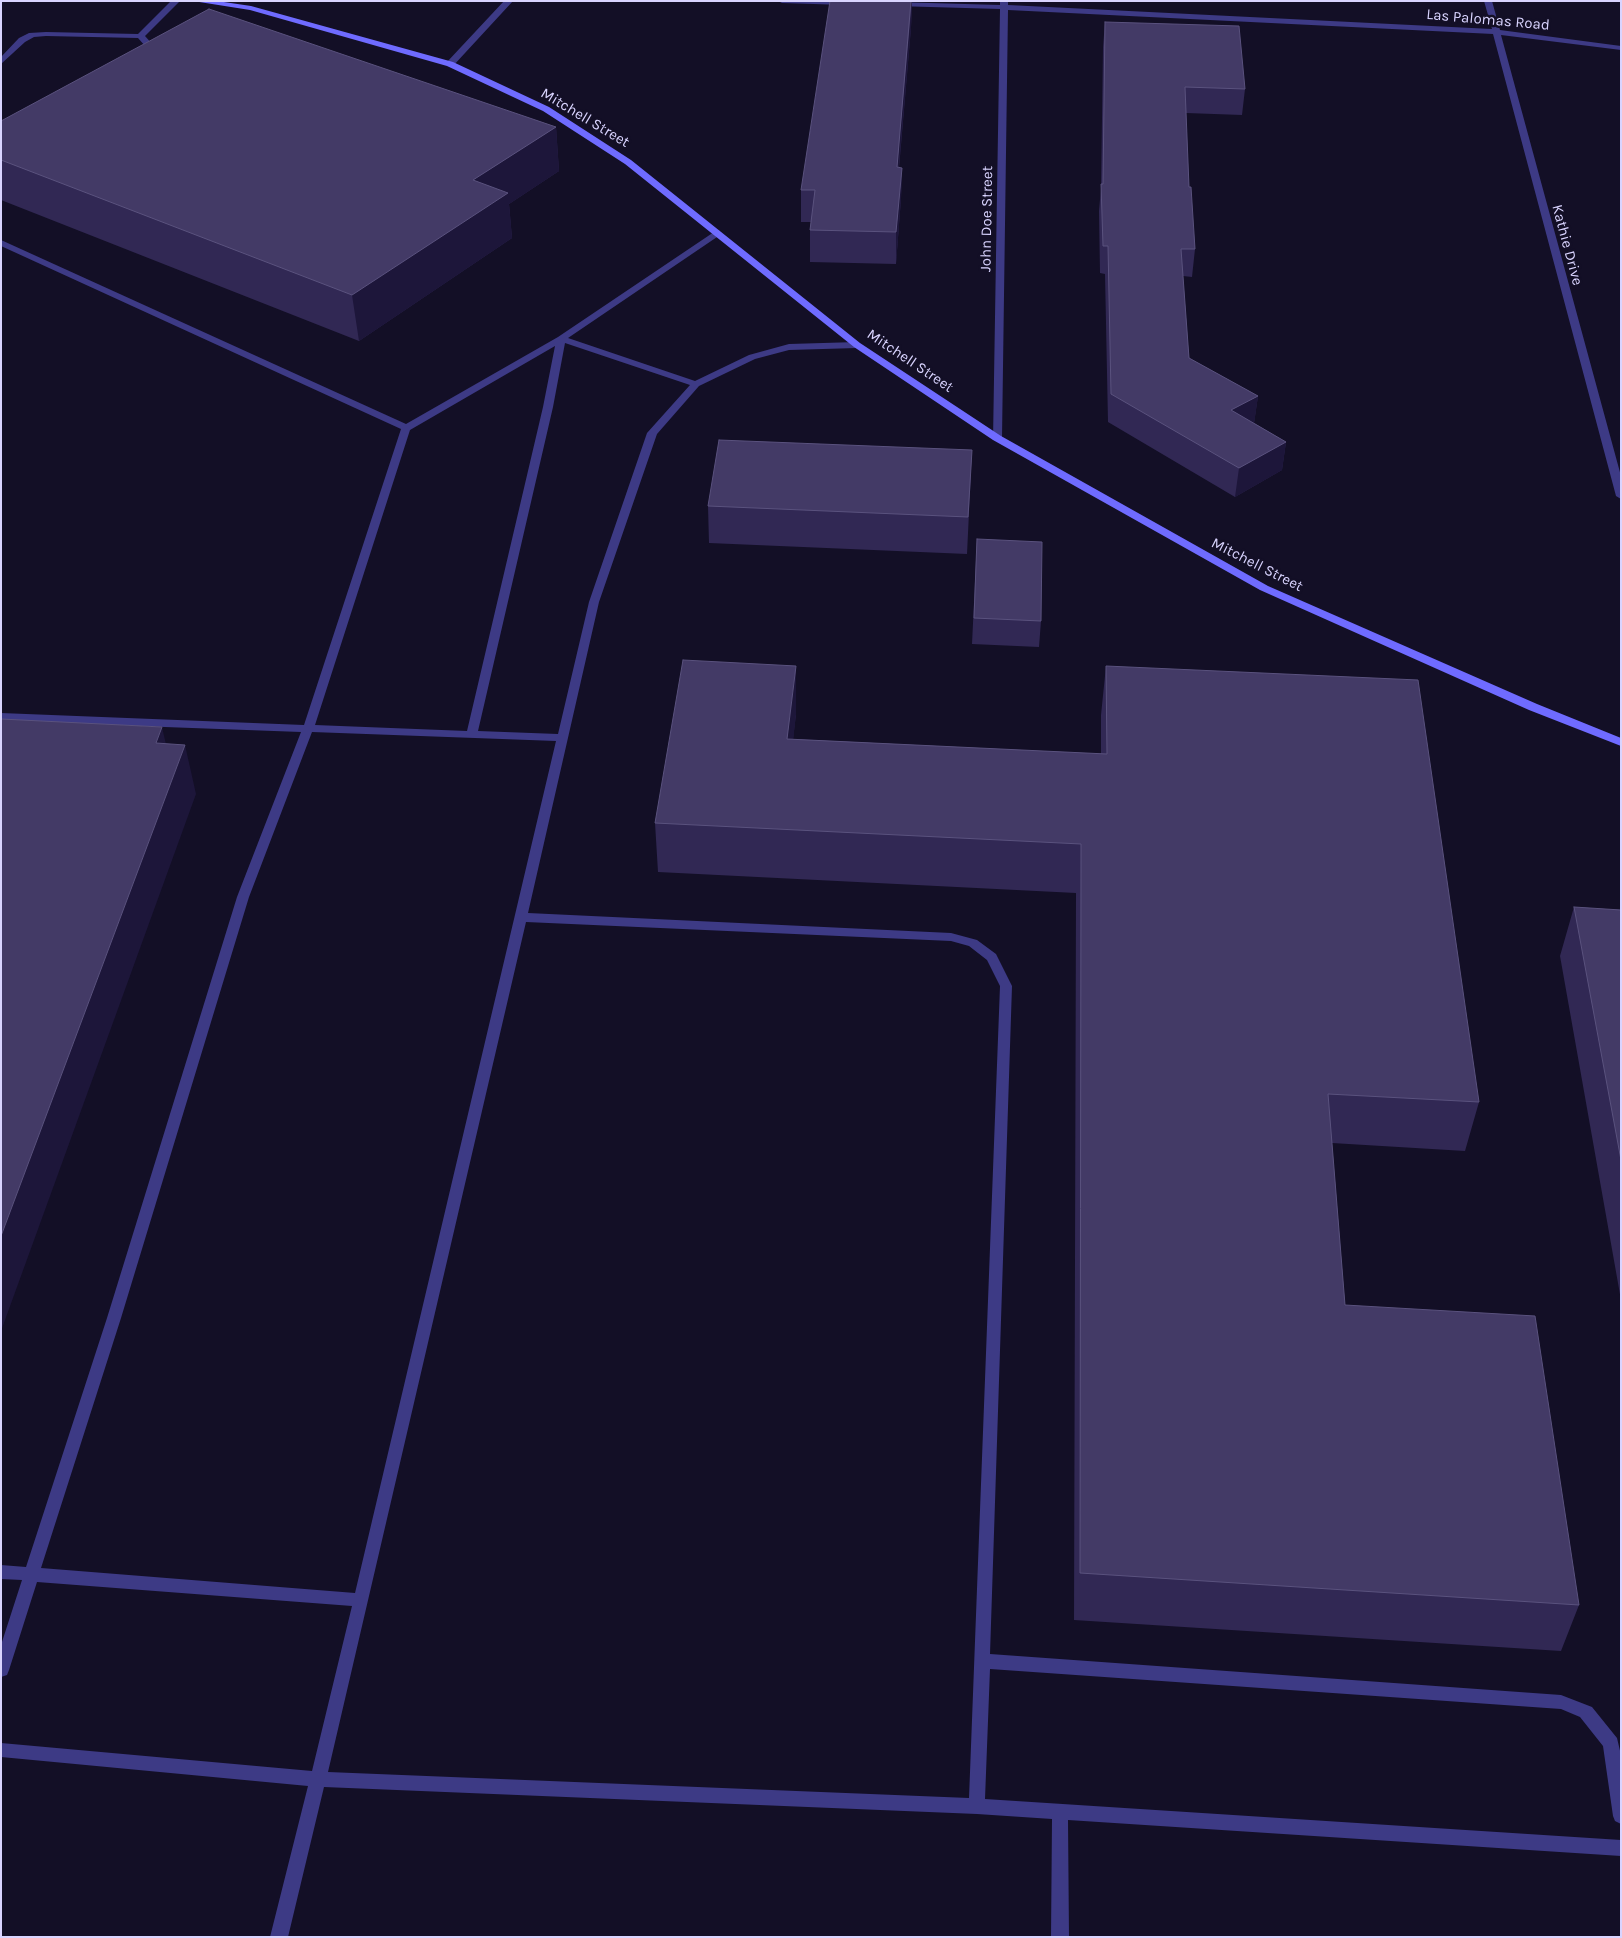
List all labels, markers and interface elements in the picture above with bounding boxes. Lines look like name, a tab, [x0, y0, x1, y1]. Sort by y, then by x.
street label: Las Palomas Road	[1425, 6, 1551, 34]
street label: Mitchell Street	[537, 84, 633, 152]
street label: John Doe Street	[977, 166, 997, 272]
street label: Kathie Drive	[1548, 203, 1586, 287]
street label: Mitchell Street	[863, 325, 957, 397]
street label: Mitchell Street	[1208, 534, 1306, 596]

